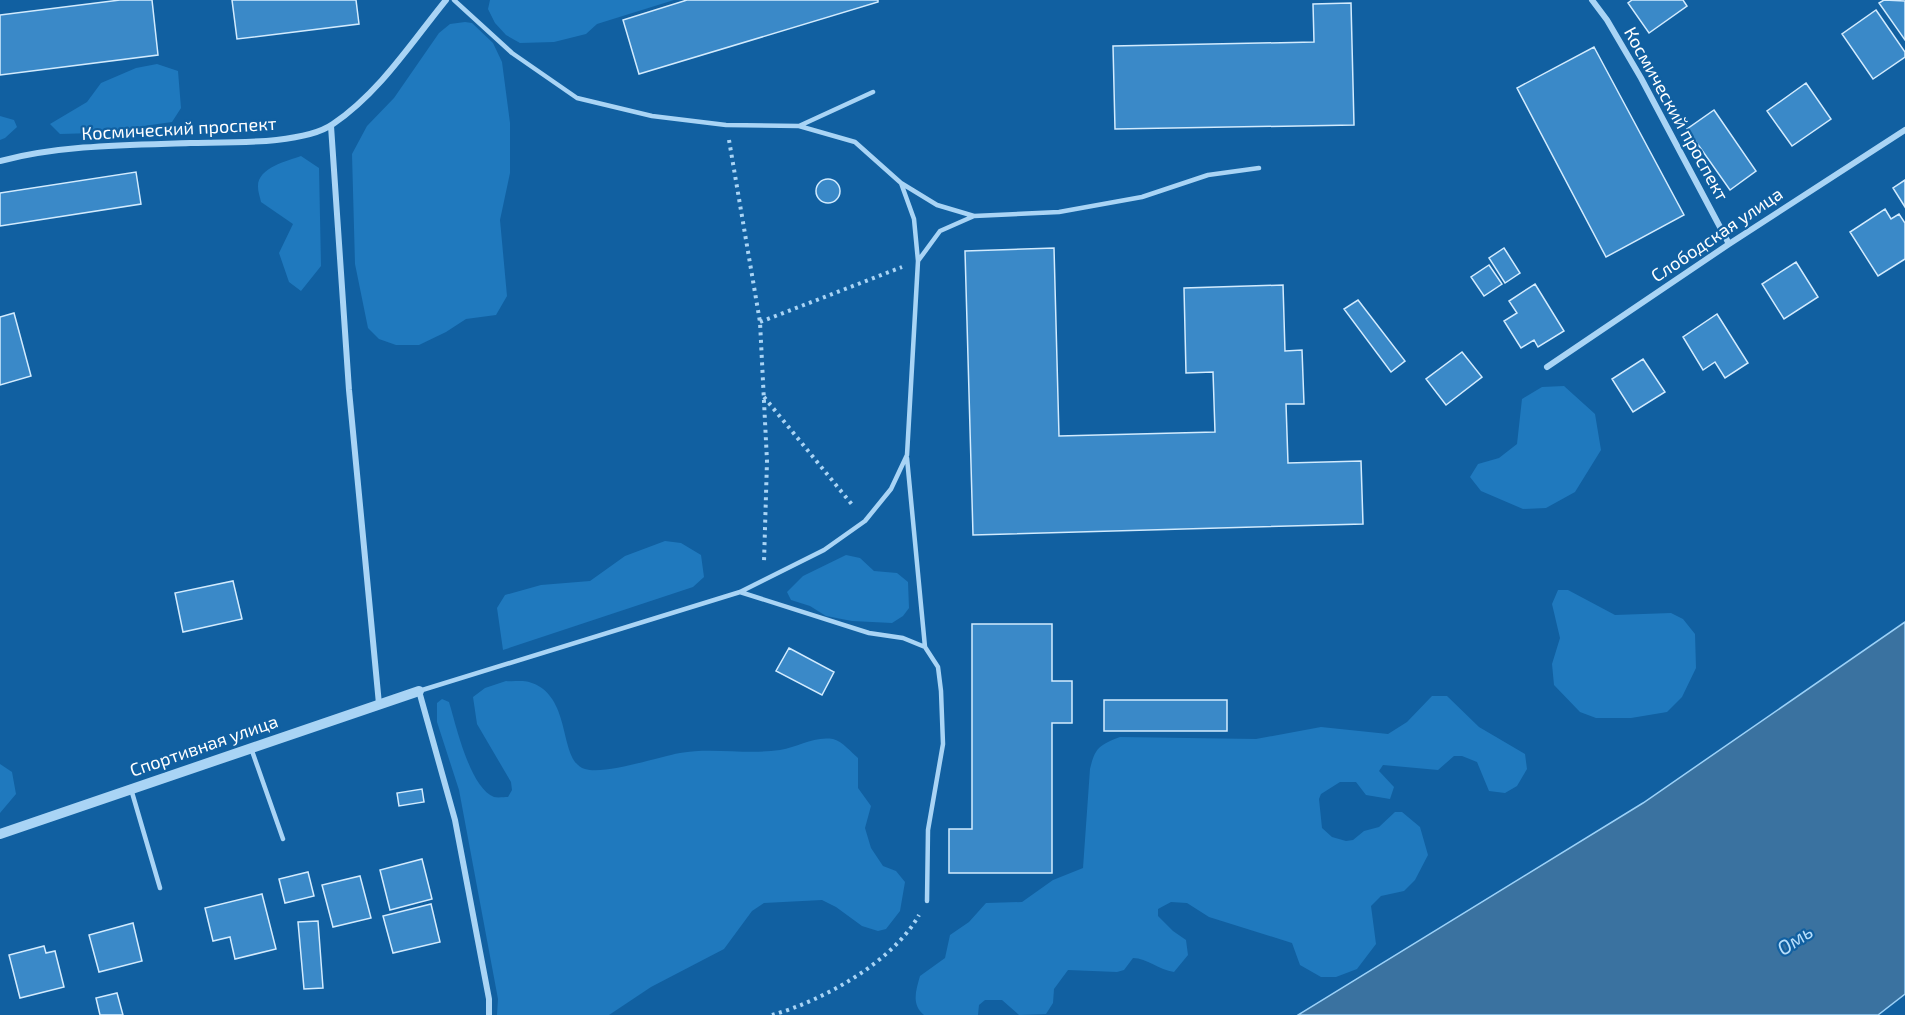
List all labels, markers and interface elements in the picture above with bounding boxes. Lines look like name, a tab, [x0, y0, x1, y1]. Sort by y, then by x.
street label: Космический проспект	[1620, 23, 1734, 204]
street label: Космический проспект	[81, 112, 277, 144]
street label: Слободская улица	[1646, 182, 1786, 286]
street label: Спортивная улица	[127, 709, 281, 781]
water label: Омь	[1772, 918, 1817, 960]

